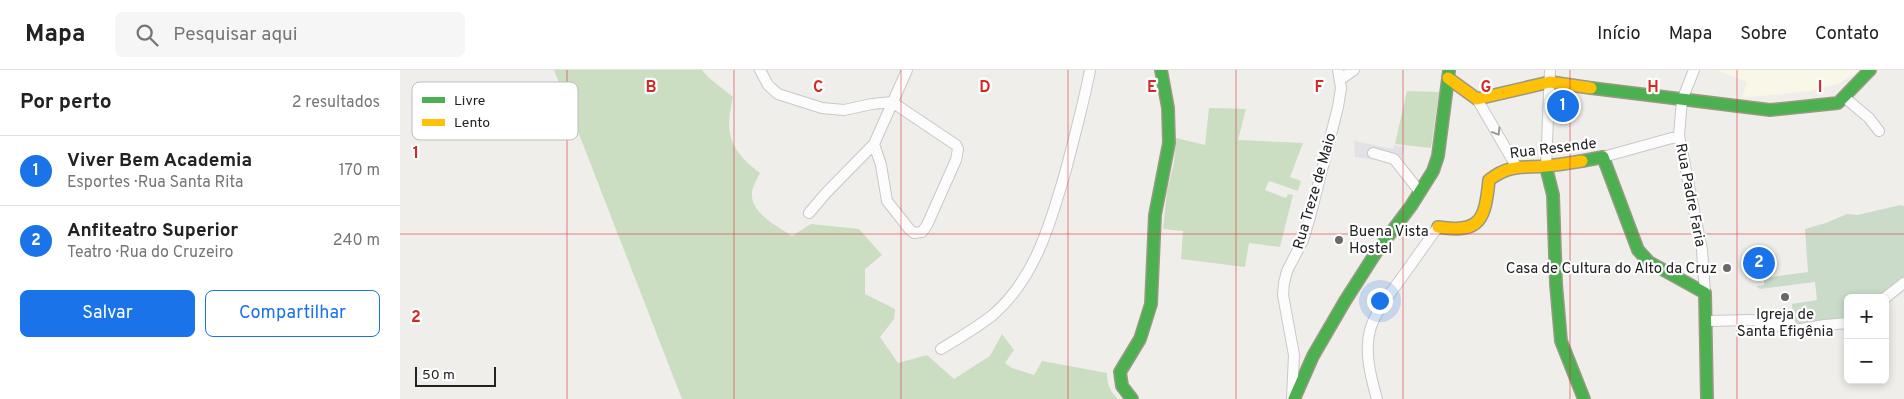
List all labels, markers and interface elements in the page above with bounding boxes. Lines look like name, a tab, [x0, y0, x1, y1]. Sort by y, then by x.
search box	[115, 12, 465, 57]
text: Mapa	[25, 20, 85, 50]
icon: search	[133, 21, 161, 49]
text: Pesquisar aqui	[173, 23, 298, 47]
text: Início	[1597, 23, 1641, 46]
text: Mapa	[1669, 23, 1712, 46]
text: Sobre	[1740, 23, 1787, 46]
text: Contato	[1815, 23, 1879, 46]
text: B	[645, 78, 657, 98]
text: C	[813, 78, 823, 98]
text: D	[979, 78, 991, 98]
text: E	[1147, 78, 1157, 98]
text: F	[1314, 78, 1324, 98]
text: G	[1481, 78, 1491, 98]
text: H	[1647, 78, 1659, 98]
text: I	[1818, 78, 1822, 98]
legend	[412, 82, 578, 140]
pin: 1	[1547, 87, 1579, 125]
text: Por perto	[20, 89, 112, 116]
text: 2 resultados	[292, 93, 380, 113]
text: Livre	[454, 93, 485, 110]
text: Lento	[454, 115, 490, 132]
one-way arrow	[1490, 127, 1500, 136]
street label: Rua Treze de Maio	[1290, 131, 1341, 252]
street label: Rua Resende	[1509, 135, 1598, 164]
street label: Rua Padre Faria	[1670, 142, 1709, 249]
text: 1	[413, 144, 419, 164]
text: Viver Bem Academia	[67, 149, 252, 173]
text: 1	[33, 161, 39, 181]
text: 170 m	[339, 161, 380, 181]
text: Esportes · Rua Santa Rita	[67, 173, 244, 193]
text: Anfiteatro Superior	[67, 219, 238, 243]
place label: Buena Vista Hostel	[1349, 223, 1429, 259]
text: 2	[31, 231, 41, 251]
text: 240 m	[333, 231, 380, 251]
marker: Buena Vista Hostel	[1333, 234, 1345, 246]
text: Teatro · Rua do Cruzeiro	[67, 243, 233, 263]
pin: 2	[1743, 244, 1775, 282]
place label: Casa de Cultura do Alto da Cruz	[1506, 260, 1717, 279]
marker: Casa de Cultura do Alto da Cruz	[1721, 262, 1733, 274]
your location	[1367, 288, 1393, 314]
button: Salvar	[20, 290, 195, 337]
button: Compartilhar	[205, 290, 380, 337]
marker: Igreja de Santa Efigênia	[1779, 291, 1791, 303]
map controls	[1844, 294, 1889, 384]
button: +	[1844, 294, 1889, 339]
place label: Igreja de Santa Efigênia	[1737, 306, 1833, 342]
text: 2	[411, 308, 421, 328]
button: −	[1844, 339, 1889, 384]
scale bar	[415, 364, 496, 387]
text: 50 m	[422, 367, 455, 384]

